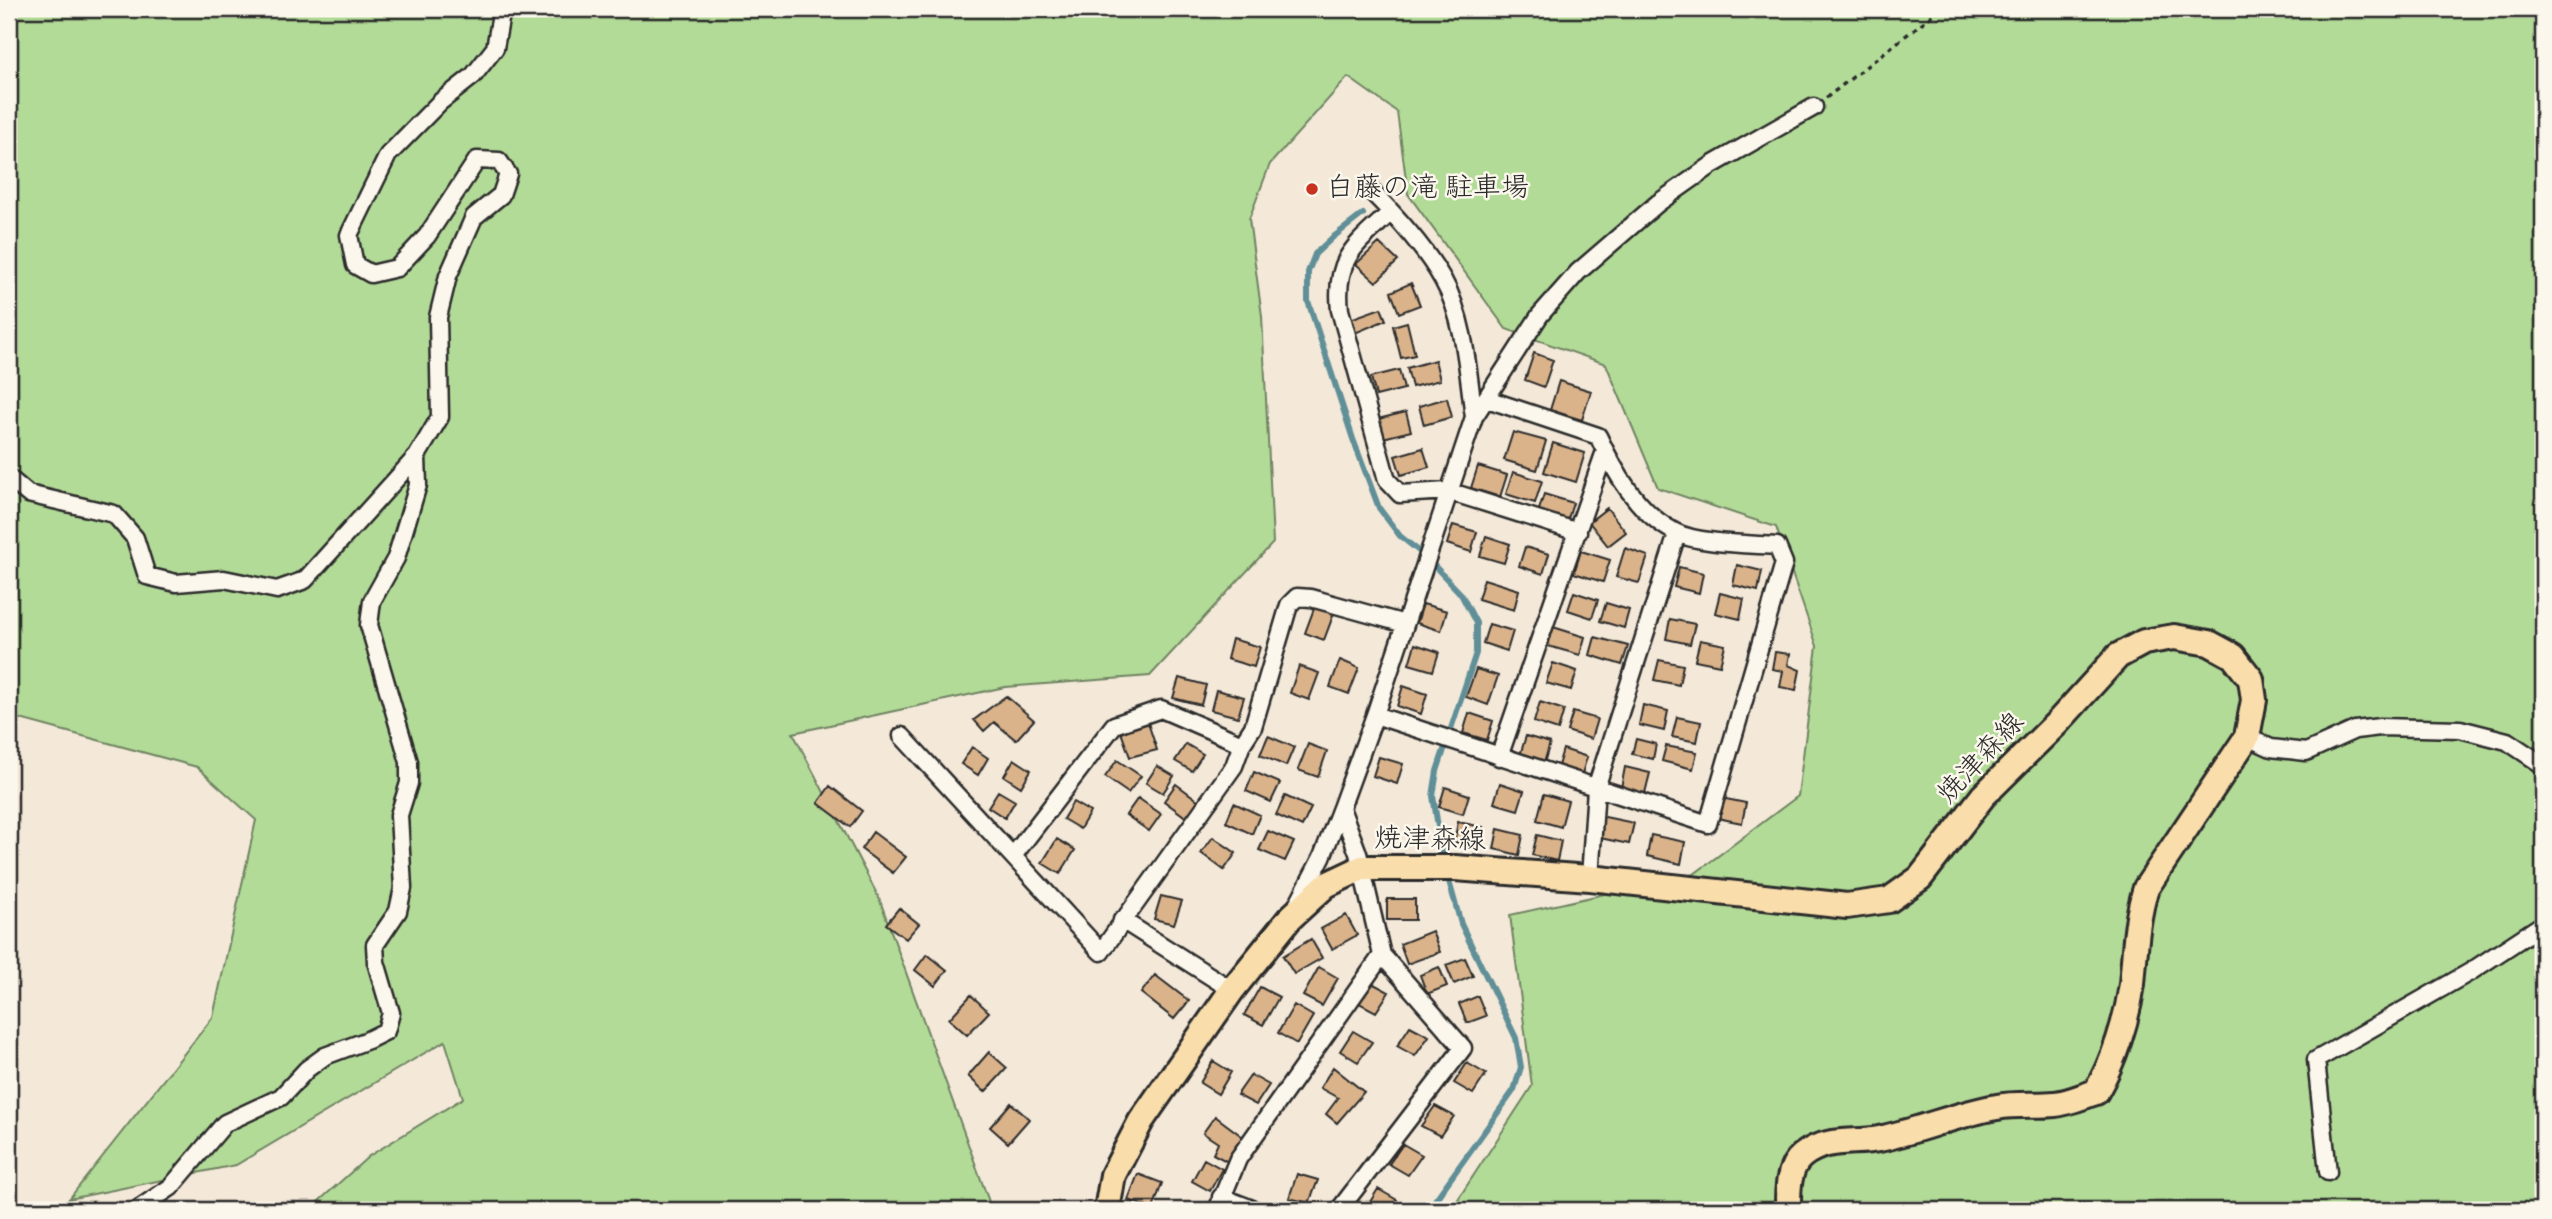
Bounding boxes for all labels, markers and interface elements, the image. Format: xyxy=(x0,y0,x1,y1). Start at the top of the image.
place label: 白藤の滝 駐車場 xyxy=(1326,169,1529,210)
marker: 白藤の滝 駐車場 xyxy=(1304,181,1320,197)
street label: 焼津森線 xyxy=(1929,704,2035,814)
street label: 焼津森線 xyxy=(1374,820,1486,862)

